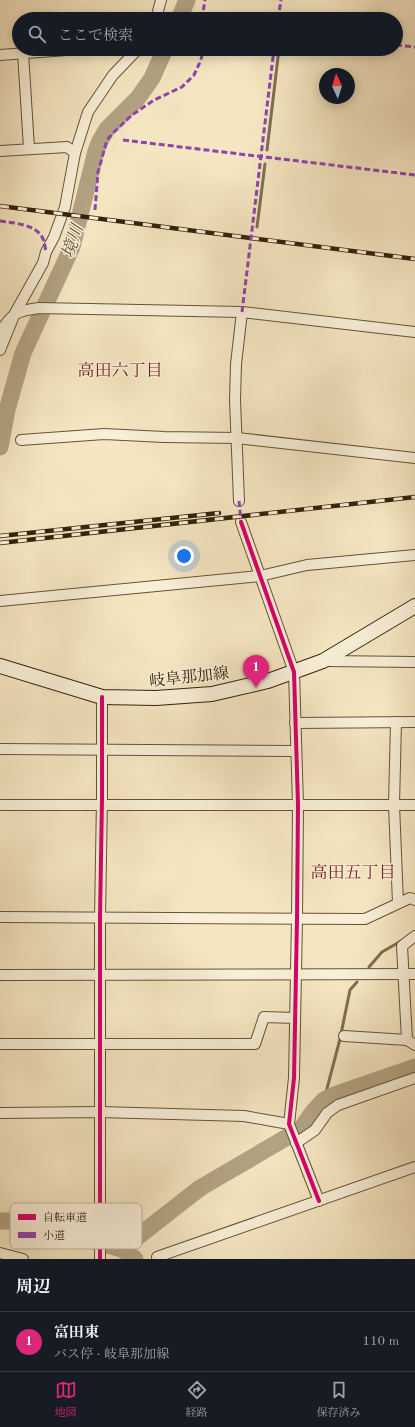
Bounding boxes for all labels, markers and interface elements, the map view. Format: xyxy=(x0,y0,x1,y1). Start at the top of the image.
search box xyxy=(12,12,403,56)
icon: search xyxy=(26,23,48,45)
text: ここで検索 xyxy=(58,29,133,44)
north arrow xyxy=(319,68,355,104)
water label: 境川 xyxy=(58,220,88,260)
district label: 高田六丁目 xyxy=(78,361,163,380)
your location xyxy=(174,546,194,566)
pin: 1 xyxy=(243,655,269,688)
street label: 岐阜那加線 xyxy=(148,664,230,690)
district label: 高田五丁目 xyxy=(311,863,396,882)
legend xyxy=(10,1203,142,1249)
text: 自転車道 xyxy=(43,1211,87,1224)
text: 小道 xyxy=(43,1229,65,1242)
text: 周辺 xyxy=(16,1279,50,1296)
text: 富田東 xyxy=(54,1326,99,1341)
text: 1 xyxy=(25,1335,33,1348)
text: 110 m xyxy=(362,1335,399,1348)
text: バス停 · 岐阜那加線 xyxy=(54,1348,169,1361)
tab: 地図 xyxy=(55,1379,77,1421)
tab: 経路 xyxy=(186,1379,208,1421)
tab: 保存済み xyxy=(317,1379,361,1421)

